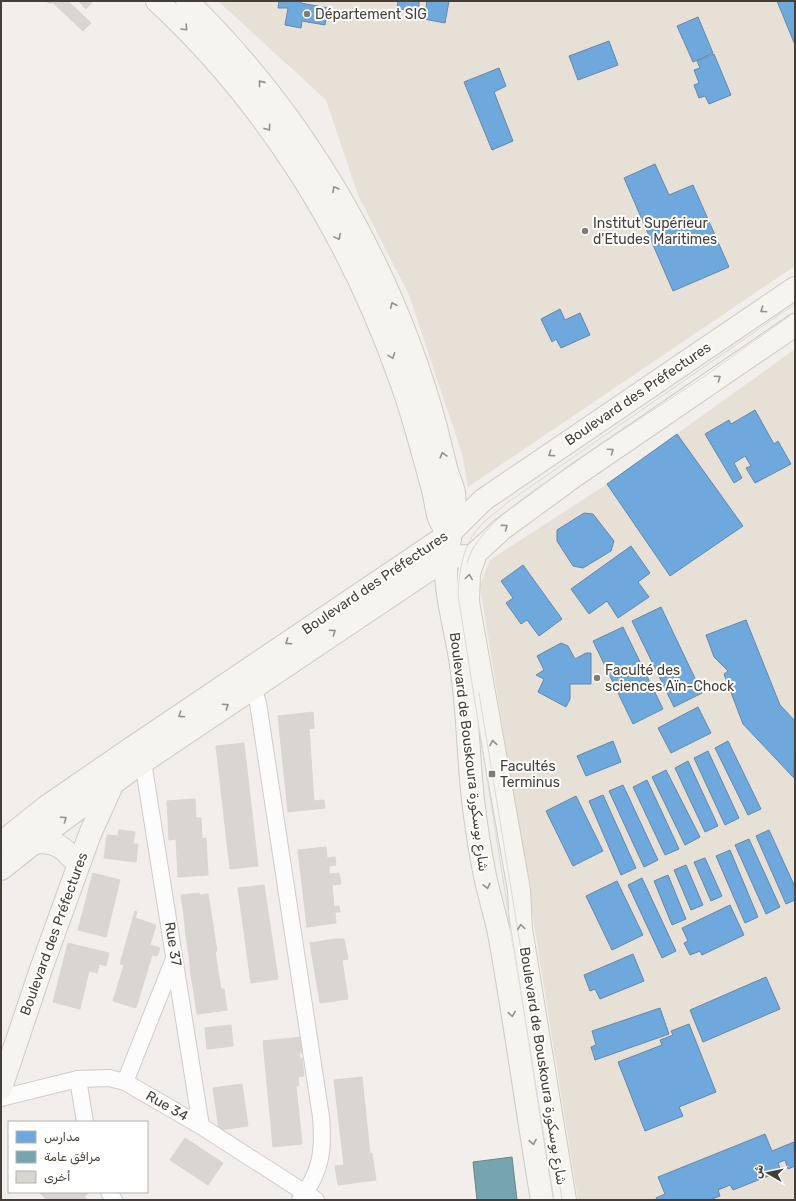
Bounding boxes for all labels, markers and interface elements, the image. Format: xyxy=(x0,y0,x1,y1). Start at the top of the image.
place label: Département SIG xyxy=(315,6,427,23)
marker: Département SIG xyxy=(302,9,312,19)
one-way arrow xyxy=(180,23,188,31)
one-way arrow xyxy=(259,80,266,87)
one-way arrow xyxy=(264,123,271,130)
one-way arrow xyxy=(333,186,340,193)
place label: Institut Supérieur d'Etudes Maritimes xyxy=(593,215,717,248)
marker: Institut Supérieur d'Etudes Maritimes xyxy=(580,226,590,236)
one-way arrow xyxy=(333,233,341,241)
one-way arrow xyxy=(390,302,398,309)
one-way arrow xyxy=(760,305,767,313)
street label: Boulevard des Préfectures xyxy=(562,339,714,449)
one-way arrow xyxy=(387,352,395,359)
one-way arrow xyxy=(713,376,720,383)
one-way arrow xyxy=(548,449,555,456)
one-way arrow xyxy=(606,449,613,456)
one-way arrow xyxy=(439,452,448,459)
one-way arrow xyxy=(500,525,507,532)
street label: Boulevard des Préfectures xyxy=(299,528,451,638)
one-way arrow xyxy=(464,574,473,580)
one-way arrow xyxy=(329,630,336,637)
street label: Boulevard de Bouskoura شارع بوسكورة xyxy=(444,631,492,873)
one-way arrow xyxy=(286,637,293,644)
place label: Faculté des sciences Aïn-Chock xyxy=(605,662,735,695)
marker: Faculté des sciences Aïn-Chock xyxy=(592,673,602,683)
one-way arrow xyxy=(222,704,229,711)
one-way arrow xyxy=(178,710,185,717)
one-way arrow xyxy=(490,740,498,746)
place label: Facultés Terminus xyxy=(500,758,560,791)
marker: Facultés Terminus xyxy=(487,769,497,779)
one-way arrow xyxy=(60,817,67,824)
street label: Boulevard des Préfectures xyxy=(17,850,91,1018)
one-way arrow xyxy=(483,883,491,889)
street label: Rue 37 xyxy=(161,921,185,967)
one-way arrow xyxy=(517,923,526,930)
street label: Boulevard de Bouskoura شارع بوسكورة xyxy=(514,946,570,1187)
one-way arrow xyxy=(507,1011,516,1017)
street label: Rue 34 xyxy=(143,1087,191,1125)
legend xyxy=(8,1121,148,1193)
text: مدارس xyxy=(44,1130,80,1145)
one-way arrow xyxy=(528,1139,536,1145)
text: مرافق عامة xyxy=(44,1150,101,1165)
north arrow xyxy=(748,1153,788,1193)
text: ش xyxy=(751,1164,766,1179)
text: أخرى xyxy=(44,1170,70,1185)

